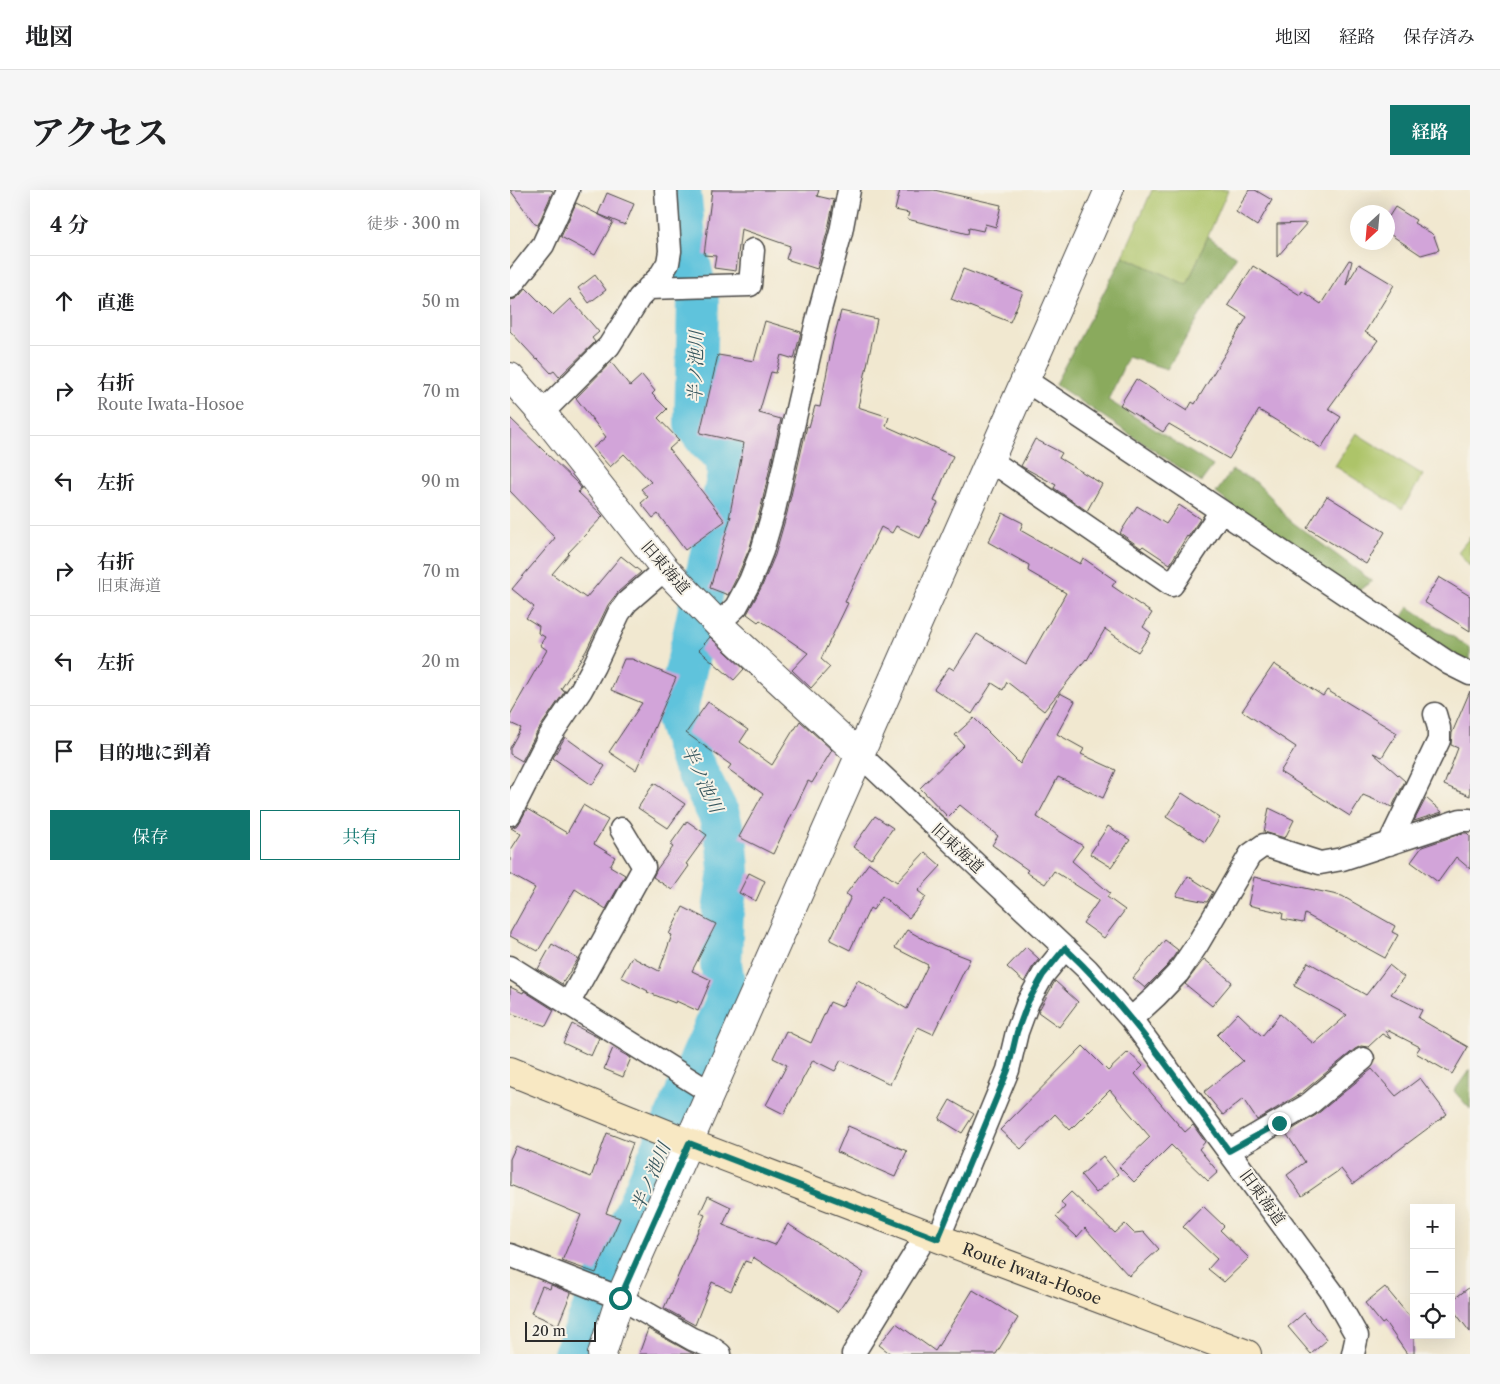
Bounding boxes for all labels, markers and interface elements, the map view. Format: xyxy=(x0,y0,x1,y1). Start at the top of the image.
text: 地図 xyxy=(25,22,73,51)
text: 地図 xyxy=(1275,26,1311,48)
text: 経路 xyxy=(1339,26,1375,48)
text: 保存済み xyxy=(1403,26,1475,48)
button: 経路 xyxy=(1390,105,1470,155)
text: アクセス xyxy=(30,111,169,154)
north arrow xyxy=(1350,205,1395,250)
text: 4 分 xyxy=(50,212,89,237)
text: 徒歩 · 300 m xyxy=(367,213,460,233)
icon: ahead xyxy=(50,287,78,315)
text: 直進 xyxy=(97,291,135,314)
text: 50 m xyxy=(422,291,460,311)
water label: 半ノ池川 xyxy=(684,329,708,403)
text: 右折 xyxy=(97,371,135,394)
icon: right xyxy=(50,377,78,405)
text: 70 m xyxy=(423,381,460,401)
text: Route Iwata-Hosoe xyxy=(97,394,244,414)
icon: left xyxy=(50,467,78,495)
text: 左折 xyxy=(97,471,135,494)
text: 90 m xyxy=(421,471,460,491)
street label: 旧東海道 xyxy=(637,536,695,598)
text: 右折 xyxy=(97,550,135,573)
icon: right xyxy=(50,557,78,585)
text: 70 m xyxy=(423,561,460,581)
text: 旧東海道 xyxy=(97,575,161,595)
icon: left xyxy=(50,647,78,675)
text: 左折 xyxy=(97,651,135,674)
text: 20 m xyxy=(421,651,460,671)
icon: arrive xyxy=(50,737,78,765)
text: 目的地に到着 xyxy=(97,741,211,764)
water label: 半ノ池川 xyxy=(677,742,728,818)
button: 保存 xyxy=(50,810,250,860)
button: 共有 xyxy=(260,810,460,860)
street label: 旧東海道 xyxy=(928,819,988,877)
route end xyxy=(1268,1112,1291,1135)
water label: 半ノ池川 xyxy=(627,1138,676,1214)
street label: 旧東海道 xyxy=(1236,1165,1290,1229)
map controls xyxy=(1410,1204,1455,1339)
button: + xyxy=(1410,1204,1455,1249)
street label: Route Iwata-Hosoe xyxy=(960,1238,1105,1309)
button: − xyxy=(1410,1249,1455,1294)
route start xyxy=(609,1287,632,1310)
button: locate xyxy=(1410,1294,1455,1339)
scale bar xyxy=(525,1319,596,1342)
text: 20 m xyxy=(532,1322,566,1340)

